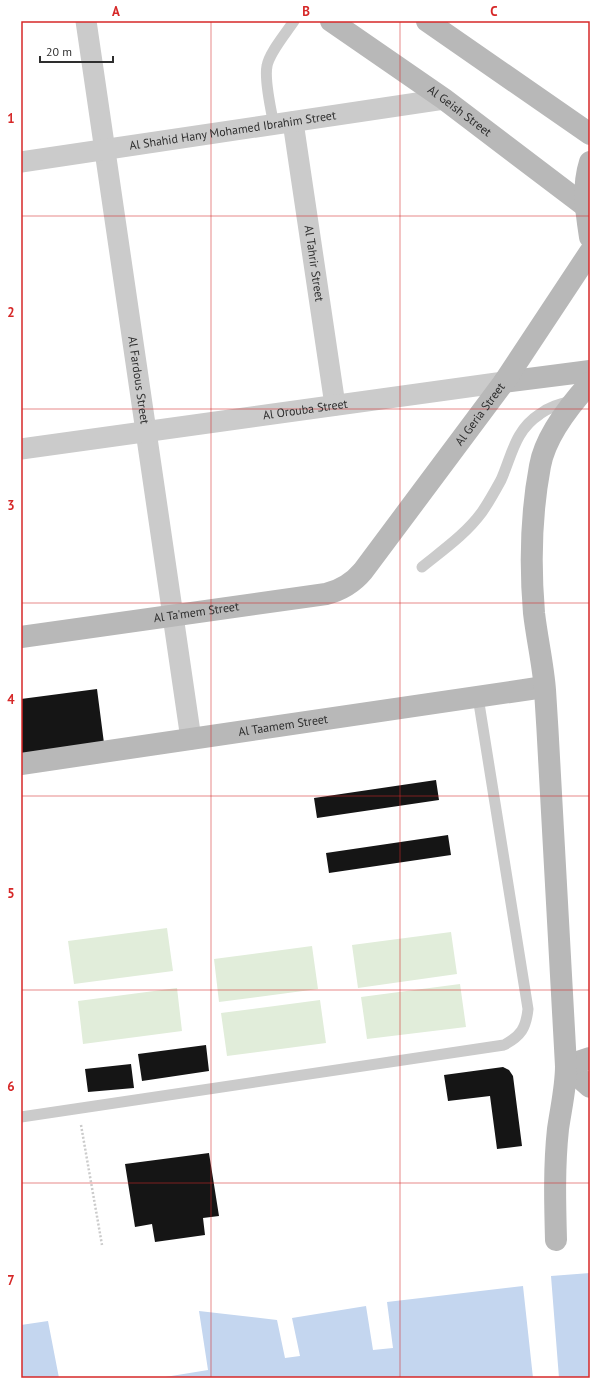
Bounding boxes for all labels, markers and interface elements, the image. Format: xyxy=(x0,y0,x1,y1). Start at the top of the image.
text: A xyxy=(112,3,120,20)
text: B xyxy=(302,3,310,20)
text: C xyxy=(490,3,498,20)
scale bar xyxy=(40,38,113,64)
text: 20 m xyxy=(46,44,72,59)
street label: Al Geish Street xyxy=(425,82,495,139)
street label: Al Shahid Hany Mohamed Ibrahim Street xyxy=(128,107,337,153)
text: 1 xyxy=(7,110,15,127)
street label: Al Tahrir Street xyxy=(301,224,328,302)
text: 2 xyxy=(7,304,15,321)
street label: Al Fardous Street xyxy=(125,335,153,425)
street label: Al Geria Street xyxy=(451,380,508,448)
street label: Al Orouba Street xyxy=(262,396,349,422)
text: 3 xyxy=(7,497,15,514)
street label: Al Ta'mem Street xyxy=(153,598,240,625)
text: 4 xyxy=(7,691,15,708)
street label: Al Taamem Street xyxy=(237,711,329,739)
text: 5 xyxy=(7,885,15,902)
text: 6 xyxy=(7,1078,15,1095)
text: 7 xyxy=(7,1272,15,1289)

